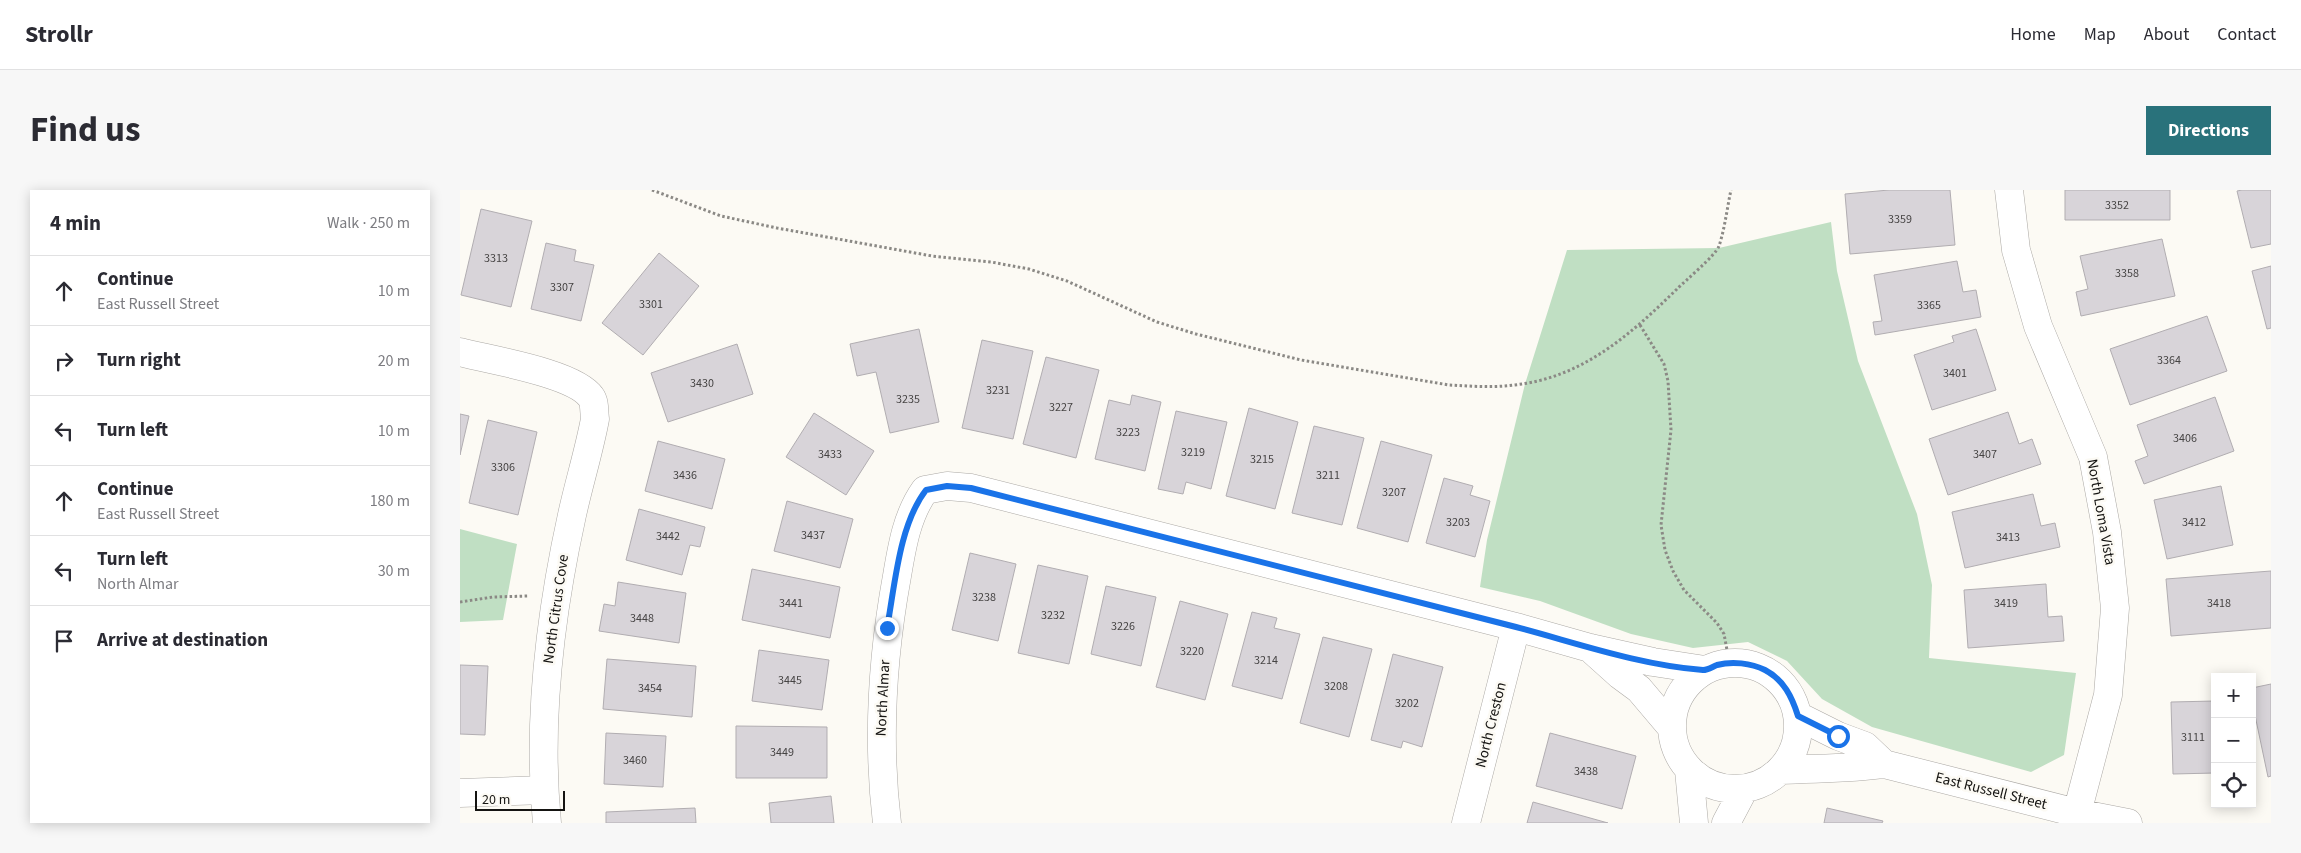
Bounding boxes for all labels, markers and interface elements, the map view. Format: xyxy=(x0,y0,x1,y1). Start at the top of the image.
text: Strollr xyxy=(25,17,93,52)
text: Home xyxy=(2010,22,2056,47)
text: Map xyxy=(2084,22,2116,47)
text: About xyxy=(2144,22,2189,47)
text: Contact xyxy=(2217,22,2276,47)
text: Find us xyxy=(30,105,140,155)
button: Directions xyxy=(2146,106,2271,155)
house number: 3352 xyxy=(2105,197,2129,214)
text: 4 min xyxy=(50,208,101,238)
house number: 3359 xyxy=(1888,211,1912,228)
text: Walk · 250 m xyxy=(327,212,410,234)
house number: 3313 xyxy=(484,250,508,267)
house number: 3358 xyxy=(2115,265,2139,282)
text: Continue xyxy=(97,266,174,293)
icon: ahead xyxy=(50,277,78,305)
house number: 3307 xyxy=(550,279,574,296)
text: 10 m xyxy=(378,280,410,302)
text: East Russell Street xyxy=(97,293,219,315)
house number: 3301 xyxy=(639,296,663,313)
house number: 3365 xyxy=(1917,297,1941,314)
icon: right xyxy=(50,347,78,375)
text: Turn right xyxy=(97,347,181,374)
text: 20 m xyxy=(378,350,410,372)
house number: 3364 xyxy=(2157,352,2181,369)
house number: 3401 xyxy=(1943,365,1967,382)
house number: 3430 xyxy=(690,375,714,392)
house number: 3231 xyxy=(986,382,1010,399)
house number: 3235 xyxy=(896,391,920,408)
house number: 3227 xyxy=(1049,399,1073,416)
icon: left xyxy=(50,417,78,445)
text: Turn left xyxy=(97,417,168,444)
text: 10 m xyxy=(378,420,410,442)
house number: 3223 xyxy=(1116,424,1140,441)
house number: 3406 xyxy=(2173,430,2197,447)
house number: 3219 xyxy=(1181,444,1205,461)
house number: 3433 xyxy=(818,446,842,463)
house number: 3407 xyxy=(1973,446,1997,463)
house number: 3215 xyxy=(1250,451,1274,468)
street label: North Loma Vista xyxy=(2081,457,2121,567)
house number: 3306 xyxy=(491,459,515,476)
house number: 3436 xyxy=(673,467,697,484)
house number: 3211 xyxy=(1316,467,1340,484)
text: Continue xyxy=(97,476,174,503)
house number: 3207 xyxy=(1382,484,1406,501)
icon: ahead xyxy=(50,487,78,515)
text: 180 m xyxy=(370,490,410,512)
text: East Russell Street xyxy=(97,503,219,525)
house number: 3203 xyxy=(1446,514,1470,531)
house number: 3412 xyxy=(2182,514,2206,531)
house number: 3437 xyxy=(801,527,825,544)
house number: 3442 xyxy=(656,528,680,545)
house number: 3413 xyxy=(1996,529,2020,546)
text: Turn left xyxy=(97,546,168,573)
street label: North Citrus Cove xyxy=(538,553,574,665)
icon: left xyxy=(50,557,78,585)
text: 30 m xyxy=(378,560,410,582)
text: North Almar xyxy=(97,573,179,595)
house number: 3238 xyxy=(972,589,996,606)
house number: 3441 xyxy=(779,595,803,612)
house number: 3419 xyxy=(1994,595,2018,612)
house number: 3418 xyxy=(2207,595,2231,612)
house number: 3232 xyxy=(1041,607,1065,624)
house number: 3448 xyxy=(630,610,654,627)
route end xyxy=(876,617,899,640)
house number: 3226 xyxy=(1111,618,1135,635)
icon: arrive xyxy=(50,627,78,655)
text: Arrive at destination xyxy=(97,627,268,654)
house number: 3220 xyxy=(1180,643,1204,660)
house number: 3214 xyxy=(1254,652,1278,669)
street label: North Almar xyxy=(871,658,896,737)
house number: 3445 xyxy=(778,672,802,689)
map controls xyxy=(2211,673,2256,808)
button: + xyxy=(2211,673,2256,718)
house number: 3208 xyxy=(1324,678,1348,695)
house number: 3454 xyxy=(638,680,662,697)
street label: North Creston xyxy=(1470,680,1512,770)
house number: 3202 xyxy=(1395,695,1419,712)
button: − xyxy=(2211,718,2256,763)
route start xyxy=(1827,725,1850,748)
house number: 3111 xyxy=(2181,729,2205,746)
house number: 3449 xyxy=(770,744,794,761)
house number: 3460 xyxy=(623,752,647,769)
house number: 3438 xyxy=(1574,763,1598,780)
button: locate xyxy=(2211,763,2256,808)
street label: East Russell Street xyxy=(1933,767,2049,815)
scale bar xyxy=(475,788,565,811)
text: 20 m xyxy=(482,790,510,810)

